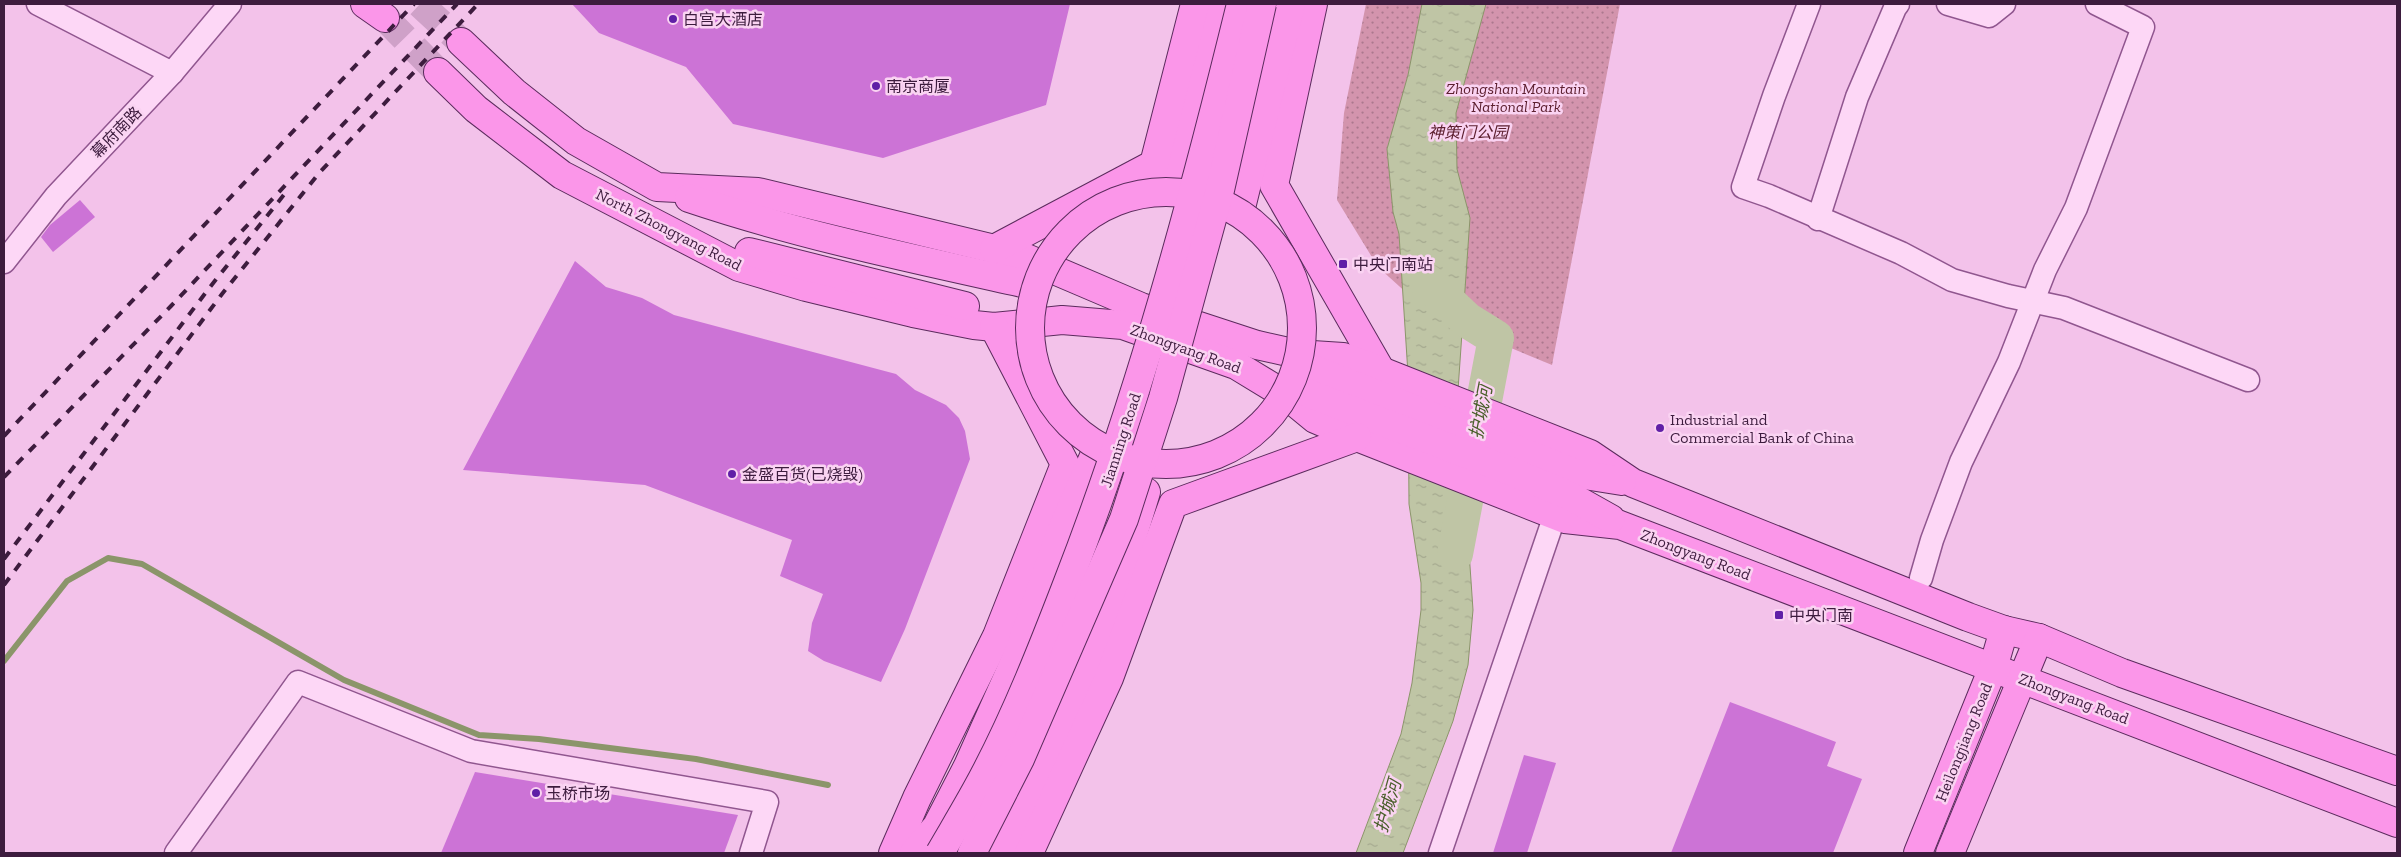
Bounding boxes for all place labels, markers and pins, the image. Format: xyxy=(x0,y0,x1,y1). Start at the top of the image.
place label: 白宫大酒店 xyxy=(683,10,763,29)
marker: 白宫大酒店 xyxy=(667,13,679,25)
place label: 南京商厦 xyxy=(886,77,950,96)
marker: 南京商厦 xyxy=(870,80,882,92)
place label: 中央门南站 xyxy=(1353,255,1433,274)
marker: 中央门南站 xyxy=(1337,258,1349,270)
place label: Industrial and Commercial Bank of China xyxy=(1670,410,1854,447)
marker: Industrial and Commercial Bank of China xyxy=(1654,422,1666,434)
place label: 金盛百货(已烧毁) xyxy=(742,465,863,484)
marker: 金盛百货(已烧毁) xyxy=(726,468,738,480)
place label: 中央门南 xyxy=(1789,606,1853,625)
marker: 中央门南 xyxy=(1773,609,1785,621)
place label: 玉桥市场 xyxy=(546,784,610,803)
marker: 玉桥市场 xyxy=(530,787,542,799)

